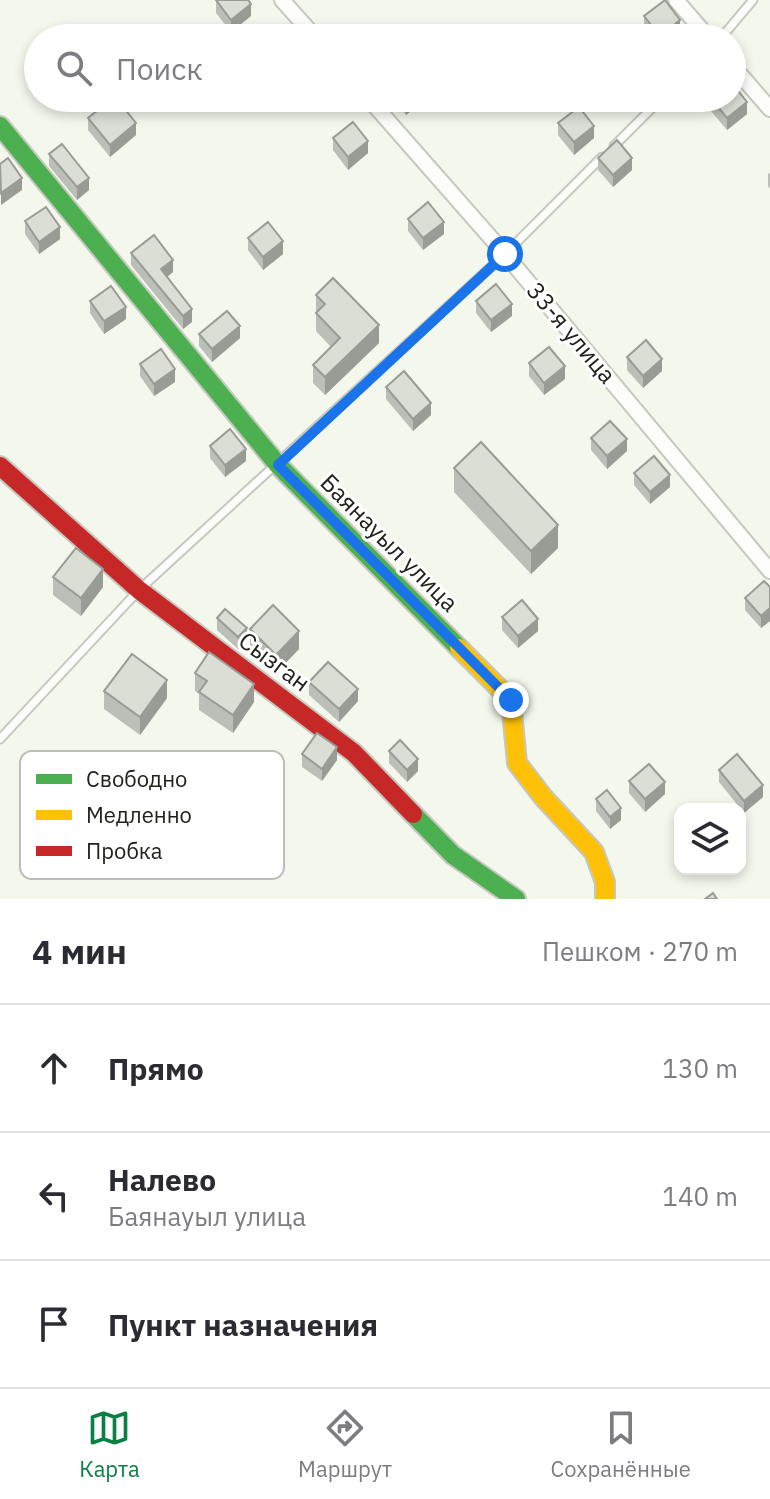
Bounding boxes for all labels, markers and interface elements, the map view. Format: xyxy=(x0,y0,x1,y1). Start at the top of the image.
search box xyxy=(24,24,746,112)
icon: search xyxy=(52,46,96,90)
text: Поиск xyxy=(116,49,203,88)
route start xyxy=(487,236,523,272)
street label: 33-я улица xyxy=(520,275,624,390)
street label: Баянауыл улица xyxy=(314,466,466,618)
street label: Сызган xyxy=(233,624,317,698)
route end xyxy=(493,682,529,718)
legend xyxy=(20,751,284,879)
text: Свободно xyxy=(86,764,187,793)
text: Медленно xyxy=(86,800,192,829)
map controls xyxy=(674,803,746,875)
button: layers xyxy=(674,803,746,875)
text: Пробка xyxy=(86,836,163,865)
text: 4 мин xyxy=(32,929,127,973)
text: Пешком · 270 m xyxy=(542,934,738,968)
icon: ahead xyxy=(32,1046,76,1090)
text: Прямо xyxy=(108,1049,204,1088)
text: 130 m xyxy=(662,1051,738,1085)
text: Налево xyxy=(108,1160,216,1199)
icon: left xyxy=(32,1174,76,1218)
text: 140 m xyxy=(662,1179,738,1213)
text: Баянауыл улица xyxy=(108,1199,306,1233)
icon: arrive xyxy=(32,1302,76,1346)
text: Пункт назначения xyxy=(108,1305,378,1344)
tab: Карта xyxy=(79,1406,140,1483)
tab: Маршрут xyxy=(298,1406,392,1483)
tab: Сохранённые xyxy=(551,1406,691,1483)

